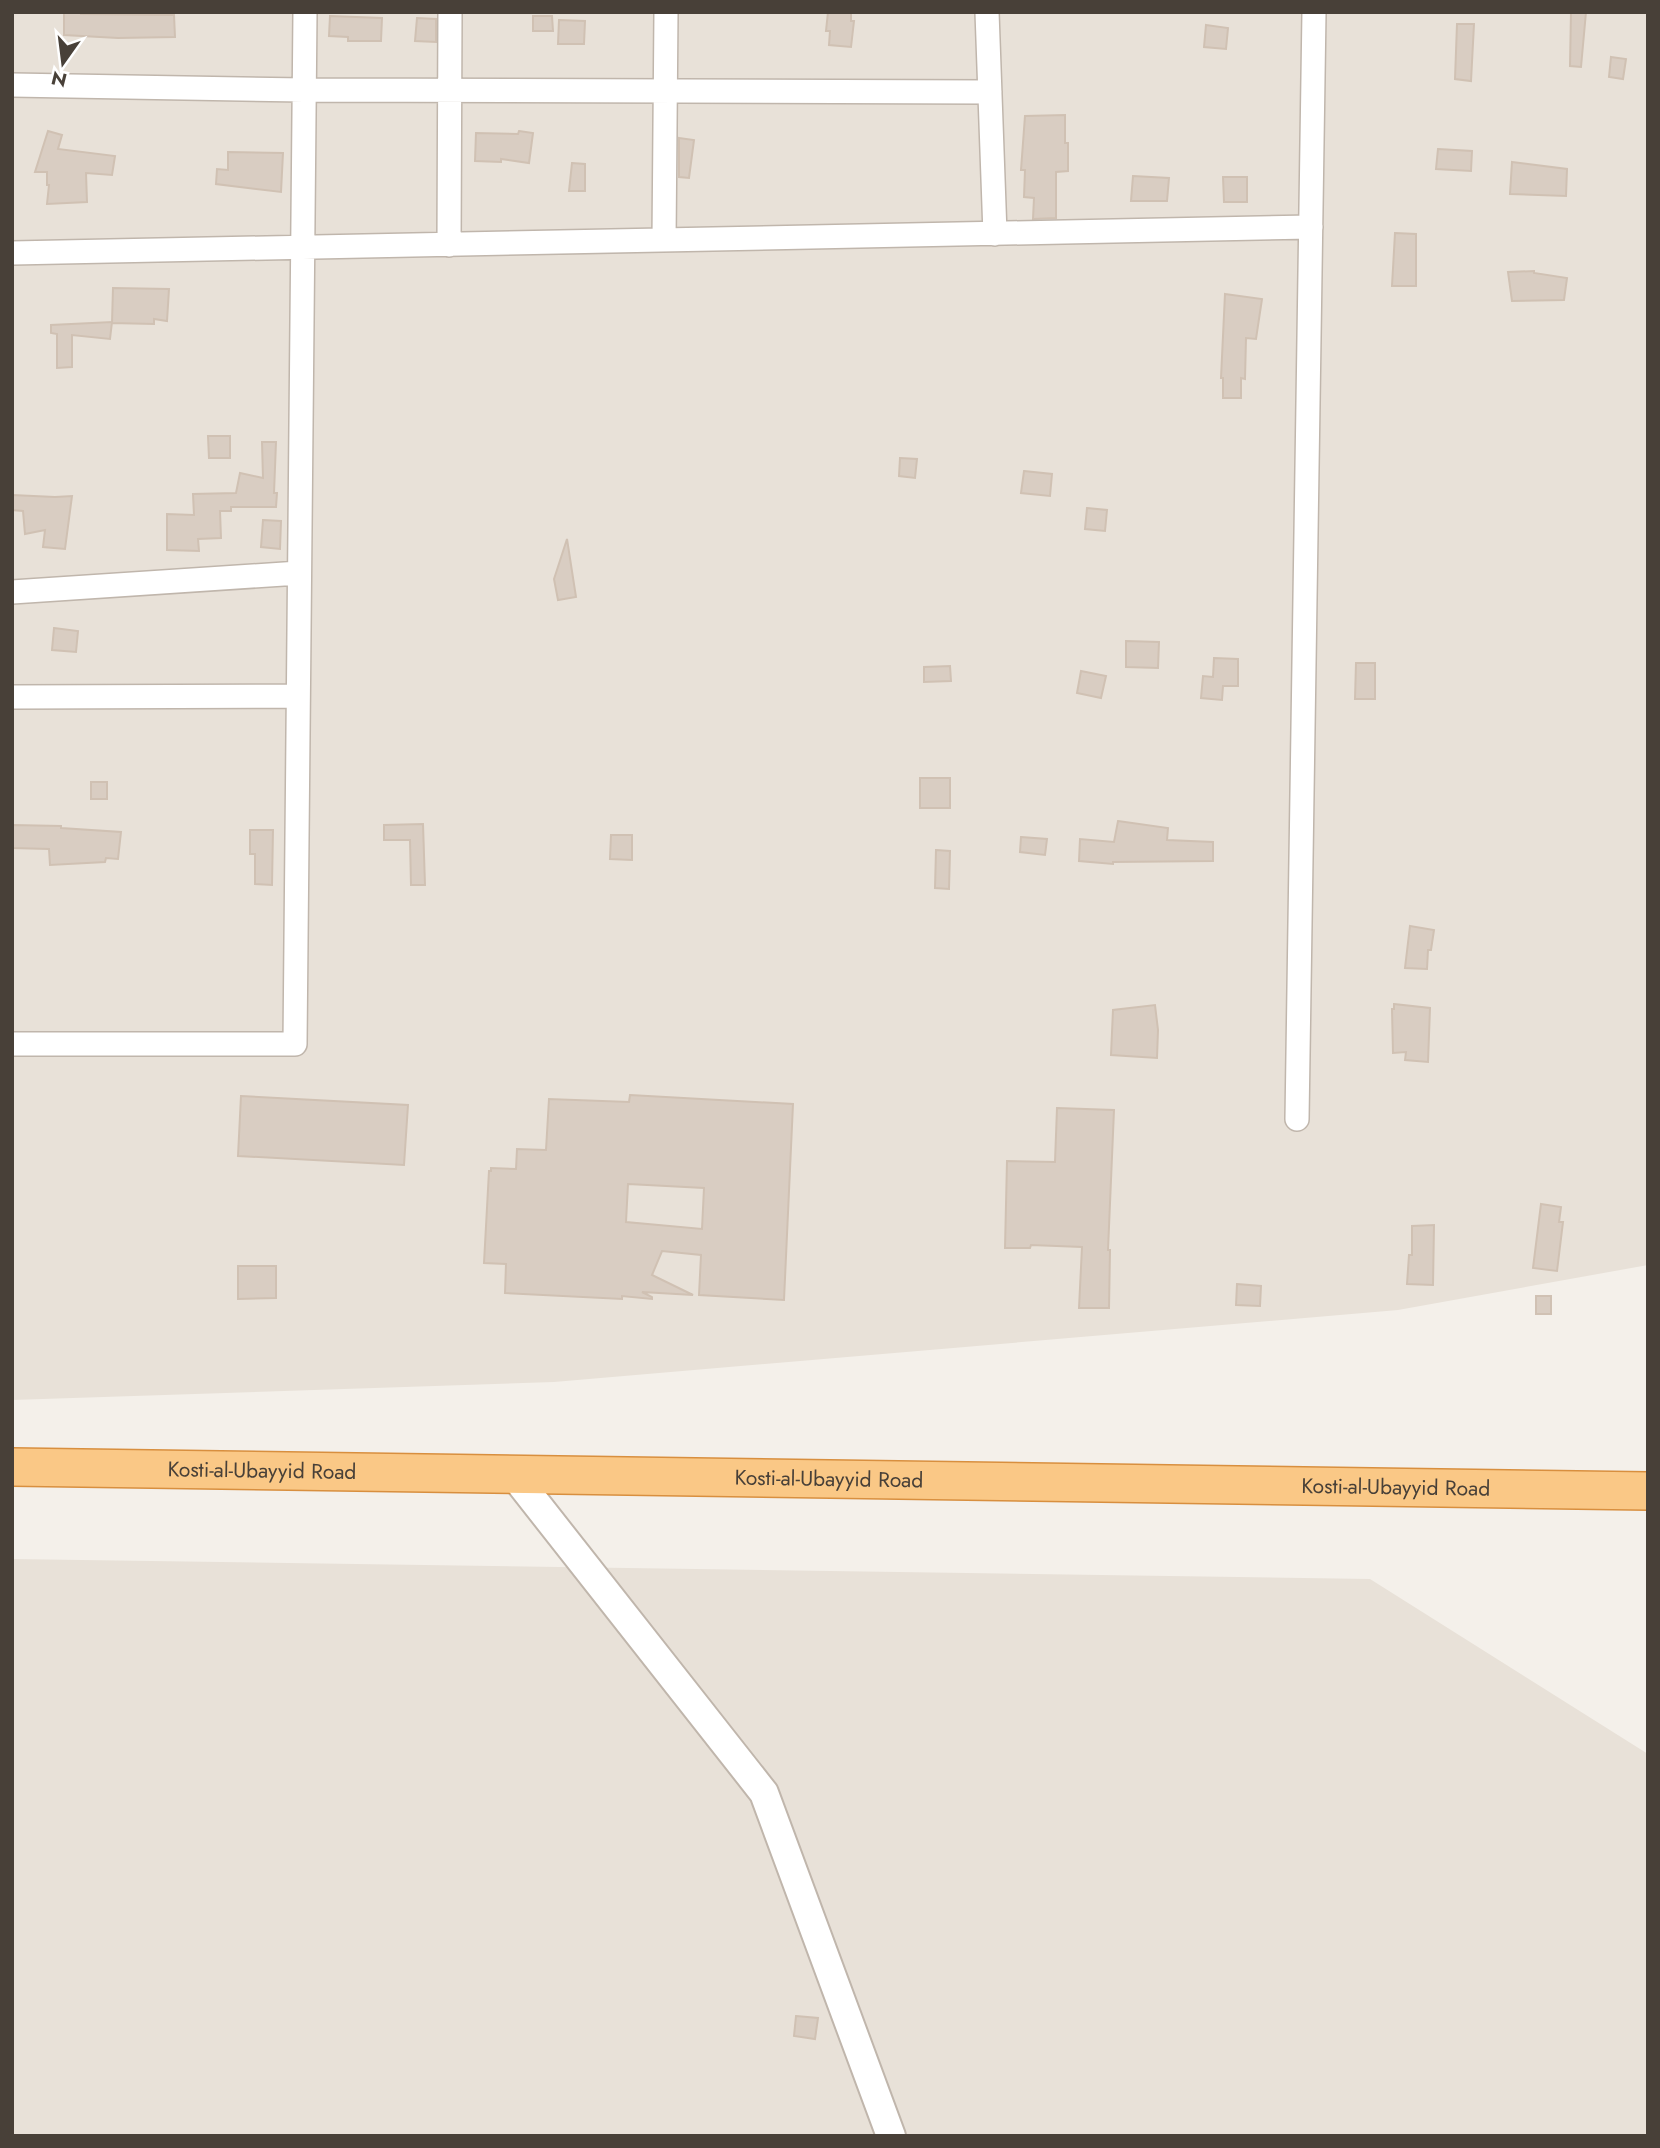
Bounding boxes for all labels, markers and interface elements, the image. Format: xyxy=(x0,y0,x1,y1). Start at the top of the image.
north arrow xyxy=(28,28,98,98)
text: N xyxy=(48,64,70,94)
street label: Kosti-al-Ubayyid Road xyxy=(167,1454,357,1487)
street label: Kosti-al-Ubayyid Road xyxy=(734,1463,924,1495)
street label: Kosti-al-Ubayyid Road xyxy=(1301,1471,1490,1504)

